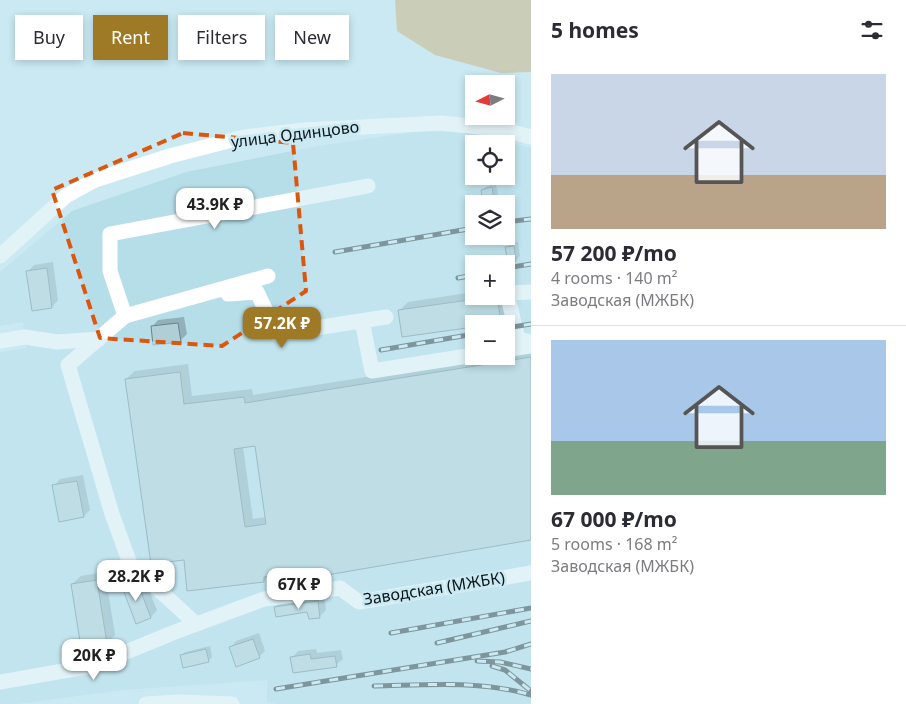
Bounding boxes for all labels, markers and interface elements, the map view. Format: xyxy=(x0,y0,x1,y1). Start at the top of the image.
chip: Buy xyxy=(15,15,83,60)
chip: Rent xyxy=(93,15,168,60)
chip: Filters xyxy=(178,15,265,60)
chip: New xyxy=(275,15,349,60)
text: 5 homes xyxy=(551,16,639,44)
icon: filters xyxy=(858,16,886,44)
north arrow xyxy=(465,75,515,125)
map controls xyxy=(465,75,515,365)
icon: home xyxy=(674,107,764,197)
street label: улица Одинцово xyxy=(230,115,360,153)
button: locate xyxy=(465,135,515,185)
pin: 43.9K ₽ xyxy=(169,188,261,230)
text: 43.9K ₽ xyxy=(187,193,243,215)
button: layers xyxy=(465,195,515,245)
text: 57 200 ₽/mo xyxy=(551,239,677,267)
button: + xyxy=(465,255,515,305)
text: 4 rooms · 140 m² xyxy=(551,267,677,289)
text: Заводская (МЖБК) xyxy=(551,289,694,311)
pin: 57.2K ₽ xyxy=(236,306,328,349)
text: 57.2K ₽ xyxy=(254,312,310,334)
button: − xyxy=(465,315,515,365)
icon: home xyxy=(674,372,764,462)
text: 67 000 ₽/mo xyxy=(551,505,677,533)
text: 5 rooms · 168 m² xyxy=(551,533,677,555)
text: Заводская (МЖБК) xyxy=(551,555,694,577)
pin: 28.2K ₽ xyxy=(90,560,182,602)
text: 28.2K ₽ xyxy=(108,565,164,587)
street label: Заводская (МЖБК) xyxy=(362,566,507,610)
pin: 67K ₽ xyxy=(264,568,334,610)
text: 67K ₽ xyxy=(278,573,320,595)
pin: 20K ₽ xyxy=(59,638,129,681)
text: 20K ₽ xyxy=(73,644,115,666)

